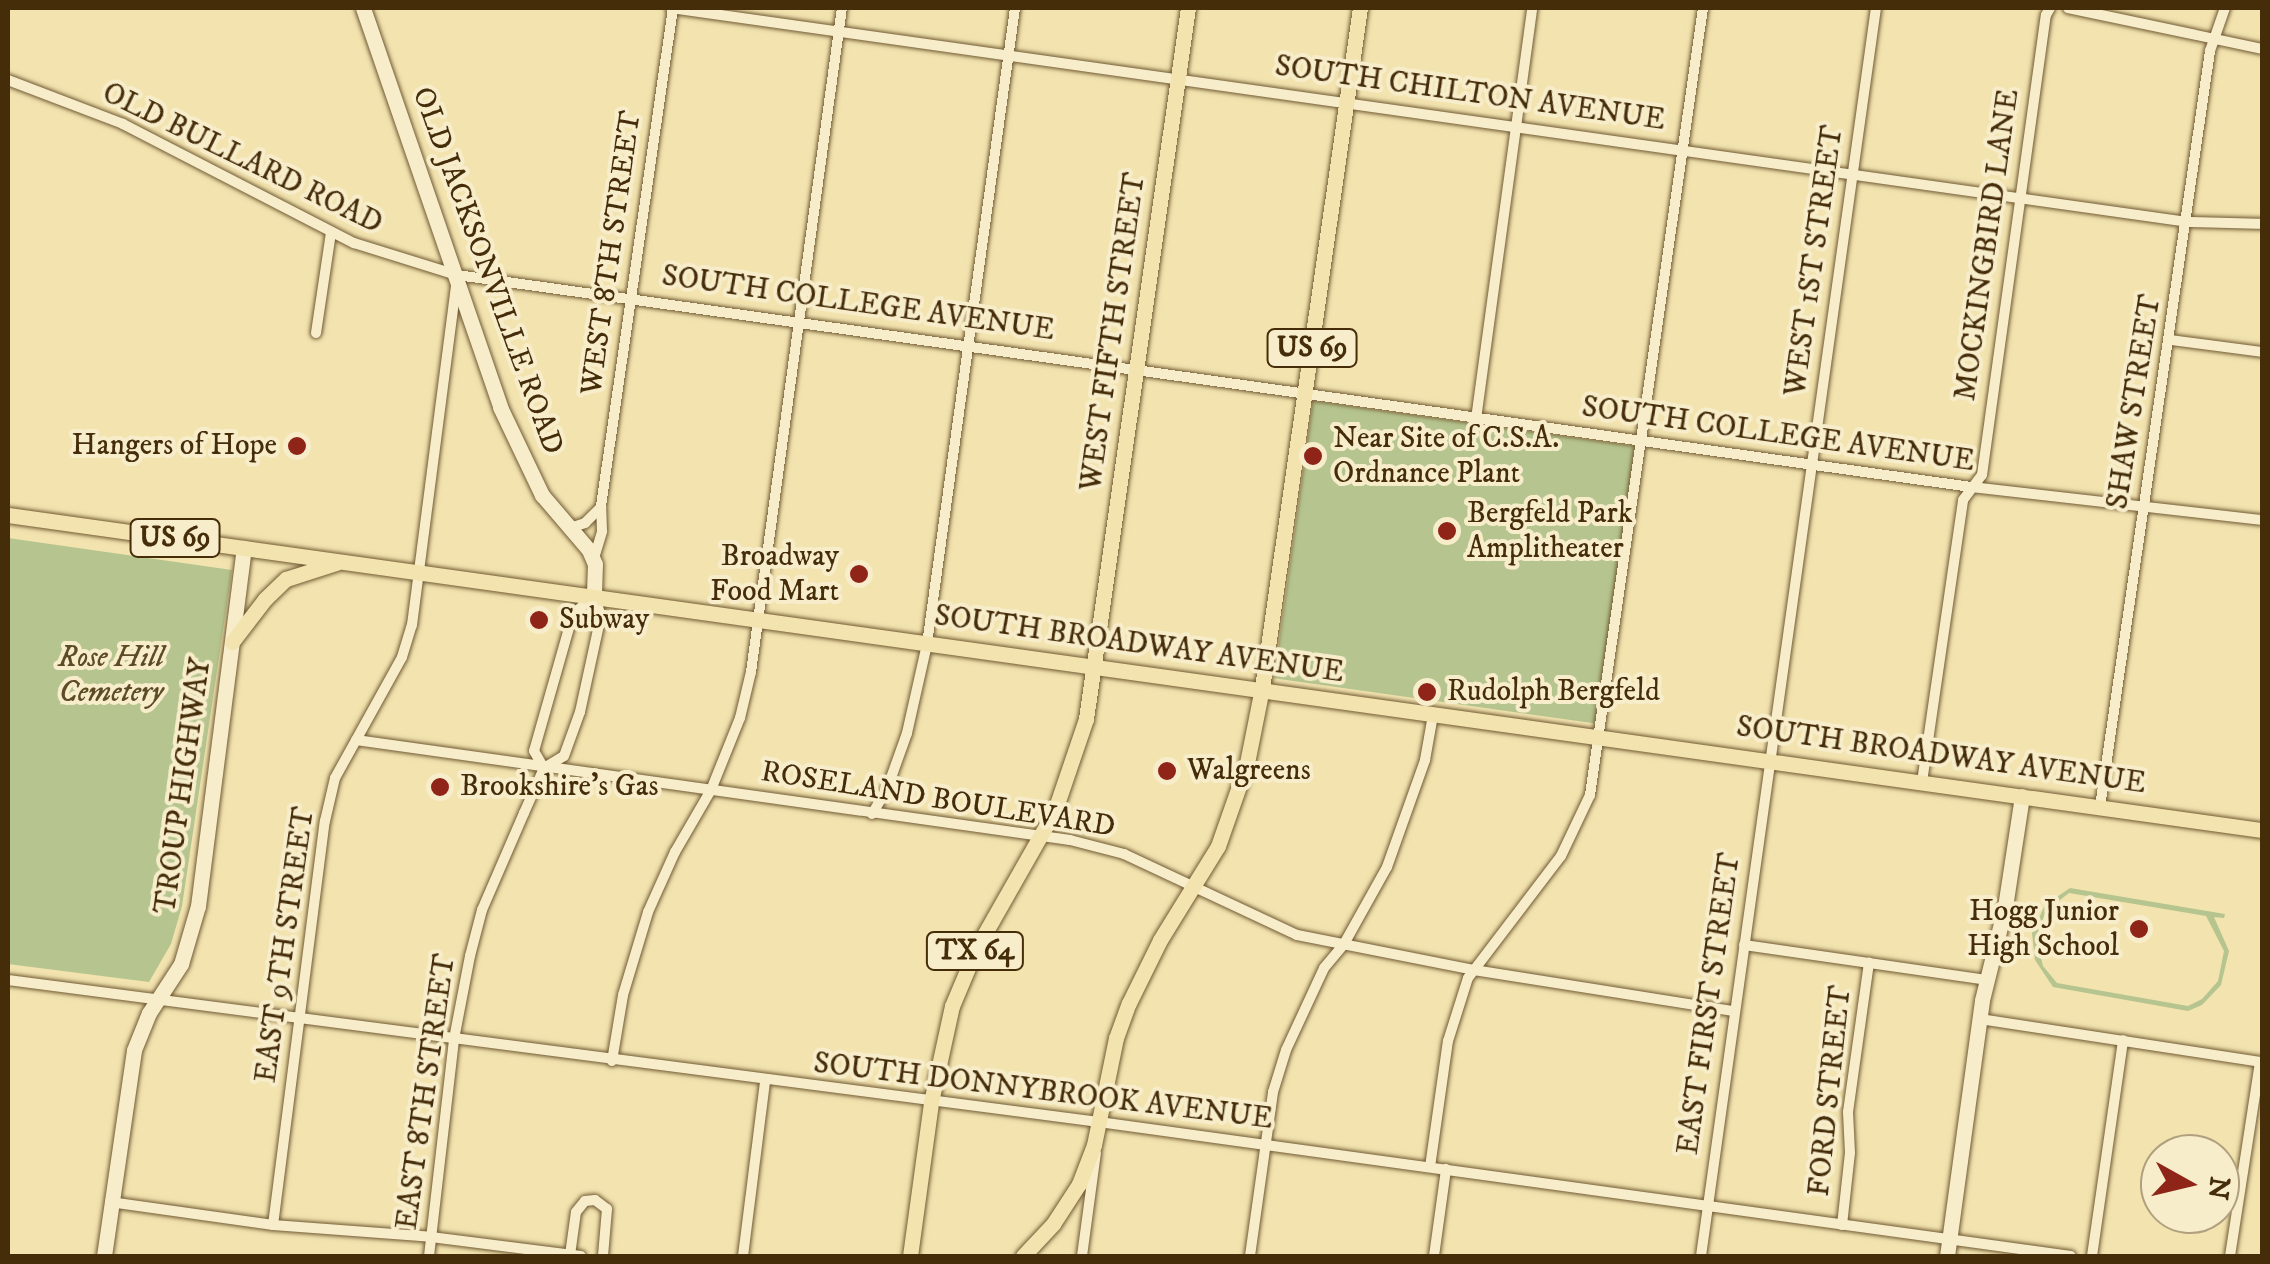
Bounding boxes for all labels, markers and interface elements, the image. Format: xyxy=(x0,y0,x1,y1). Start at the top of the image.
street label: SOUTH CHILTON AVENUE xyxy=(1273,49,1667,139)
street label: OLD BULLARD ROAD xyxy=(96,76,388,242)
street label: OLD JACKSONVILLE ROAD xyxy=(404,82,570,460)
street label: MOCKINGBIRD LANE xyxy=(1948,87,2028,403)
street label: WEST 8TH STREET xyxy=(574,109,650,397)
street label: WEST 1ST STREET xyxy=(1778,123,1852,399)
street label: WEST FIFTH STREET xyxy=(1074,170,1154,494)
street label: SOUTH COLLEGE AVENUE xyxy=(659,259,1057,349)
street label: SHAW STREET xyxy=(2100,292,2170,512)
road number: US 69 xyxy=(1264,325,1360,371)
street label: SOUTH COLLEGE AVENUE xyxy=(1579,390,1977,480)
place label: Near Site of C.S.A. Ordnance Plant xyxy=(1333,421,1559,492)
place label: Hangers of Hope xyxy=(71,428,277,464)
marker: Hangers of Hope xyxy=(286,435,308,457)
marker: Near Site of C.S.A. Ordnance Plant xyxy=(1302,445,1324,467)
place label: Bergfeld Park Amplitheater xyxy=(1467,496,1632,566)
road number: US 69 xyxy=(128,515,222,561)
marker: Bergfeld Park Amplitheater xyxy=(1436,520,1458,542)
place label: Broadway Food Mart xyxy=(710,539,839,610)
marker: Broadway Food Mart xyxy=(848,563,870,585)
street label: SOUTH BROADWAY AVENUE xyxy=(932,598,1346,692)
place label: Subway xyxy=(559,602,649,638)
marker: Subway xyxy=(528,609,550,631)
park label: Rose Hill Cemetery xyxy=(58,640,164,710)
street label: TROUP HIGHWAY xyxy=(148,656,220,916)
place label: Rudolph Bergfeld xyxy=(1447,674,1660,710)
marker: Rudolph Bergfeld xyxy=(1416,681,1438,703)
street label: SOUTH BROADWAY AVENUE xyxy=(1734,709,2148,803)
place label: Walgreens xyxy=(1187,753,1311,789)
street label: ROSELAND BOULEVARD xyxy=(758,754,1118,846)
marker: Walgreens xyxy=(1156,760,1178,782)
place label: Brookshire's Gas xyxy=(460,769,658,805)
marker: Brookshire's Gas xyxy=(429,776,451,798)
street label: EAST 9TH STREET xyxy=(249,805,323,1085)
street label: EAST FIRST STREET xyxy=(1671,851,1749,1157)
place label: Hogg Junior High School xyxy=(1967,894,2119,964)
marker: Hogg Junior High School xyxy=(2128,918,2150,940)
road number: TX 64 xyxy=(925,928,1025,974)
street label: EAST 8TH STREET xyxy=(390,952,464,1232)
street label: FORD STREET xyxy=(1802,984,1860,1198)
street label: SOUTH DONNYBROOK AVENUE xyxy=(811,1046,1275,1138)
north arrow xyxy=(2140,1134,2240,1234)
text: N xyxy=(2199,1174,2237,1202)

